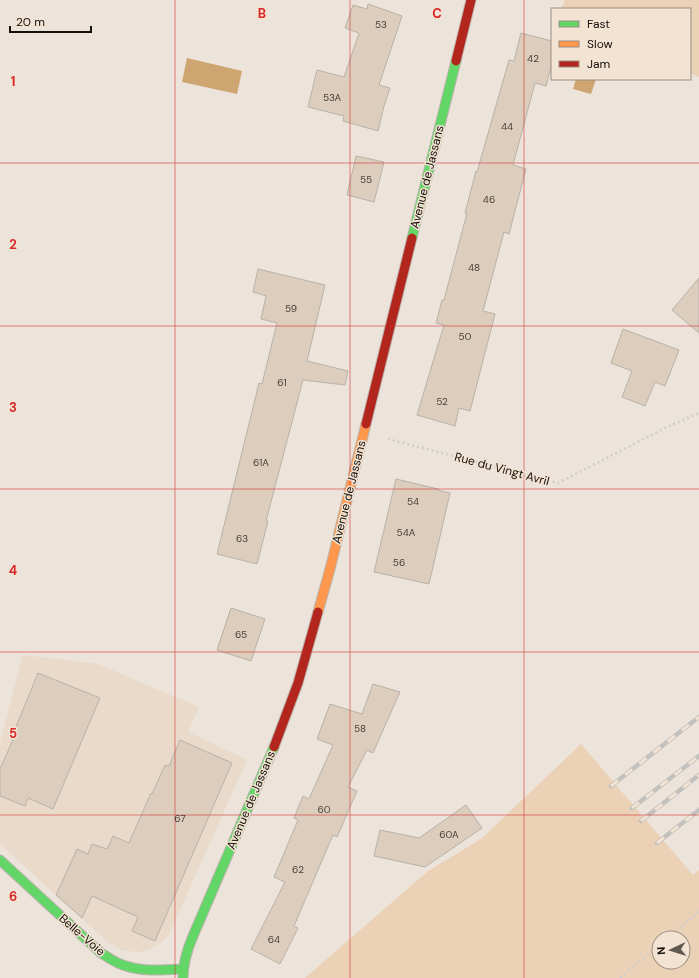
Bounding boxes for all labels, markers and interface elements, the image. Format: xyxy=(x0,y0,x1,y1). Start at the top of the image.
text: B xyxy=(258,5,266,22)
text: C xyxy=(432,5,442,22)
scale bar xyxy=(10,8,91,34)
legend xyxy=(551,8,691,80)
text: 20 m xyxy=(16,14,45,30)
text: Fast xyxy=(587,16,610,32)
house number: 53 xyxy=(375,18,387,31)
text: Slow xyxy=(587,36,613,52)
house number: 42 xyxy=(527,52,539,65)
text: Jam xyxy=(587,56,610,72)
text: 1 xyxy=(11,73,15,90)
house number: 53A xyxy=(323,91,341,104)
house number: 44 xyxy=(501,120,513,133)
street label: Avenue de Jassans xyxy=(406,124,448,230)
house number: 55 xyxy=(360,173,372,186)
house number: 46 xyxy=(483,193,495,206)
text: 2 xyxy=(9,236,17,253)
house number: 48 xyxy=(468,261,480,274)
house number: 59 xyxy=(285,302,297,315)
house number: 50 xyxy=(459,330,472,343)
house number: 61 xyxy=(277,376,287,389)
house number: 52 xyxy=(436,395,448,408)
text: 3 xyxy=(9,399,17,416)
street label: Avenue de Jassans xyxy=(328,439,370,545)
street label: Rue du Vingt Avril xyxy=(453,449,551,489)
house number: 61A xyxy=(253,456,269,469)
house number: 54 xyxy=(407,495,419,508)
house number: 54A xyxy=(397,526,416,539)
house number: 63 xyxy=(236,532,248,545)
house number: 56 xyxy=(393,556,405,569)
text: 4 xyxy=(9,562,17,579)
house number: 65 xyxy=(235,628,247,641)
house number: 58 xyxy=(354,722,366,735)
text: 5 xyxy=(9,725,17,742)
street label: Avenue de Jassans xyxy=(223,748,279,852)
house number: 60 xyxy=(317,803,331,816)
house number: 67 xyxy=(174,812,186,825)
house number: 60A xyxy=(439,828,459,841)
house number: 62 xyxy=(292,863,304,876)
text: 6 xyxy=(9,888,17,905)
street label: Belle-Voie xyxy=(56,910,109,960)
north arrow xyxy=(651,930,691,970)
house number: 64 xyxy=(268,933,280,946)
text: N xyxy=(654,946,668,955)

